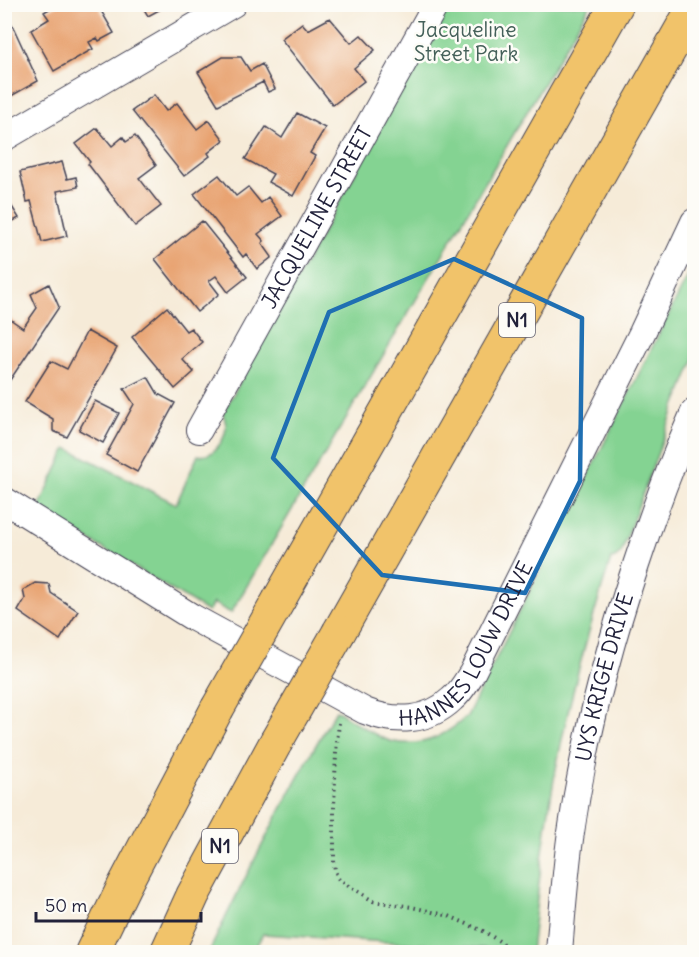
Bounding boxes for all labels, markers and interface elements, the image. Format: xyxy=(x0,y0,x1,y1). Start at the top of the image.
park label: Jacqueline Street Park xyxy=(414,16,518,67)
street label: JACQUELINE STREET xyxy=(255,122,378,313)
road number: N1 xyxy=(499,303,535,337)
street label: HANNES LOUW DRIVE xyxy=(398,557,539,732)
street label: UYS KRIGE DRIVE xyxy=(569,590,639,764)
road number: N1 xyxy=(202,829,238,863)
scale bar xyxy=(36,885,201,923)
text: 50 m xyxy=(45,894,87,917)

